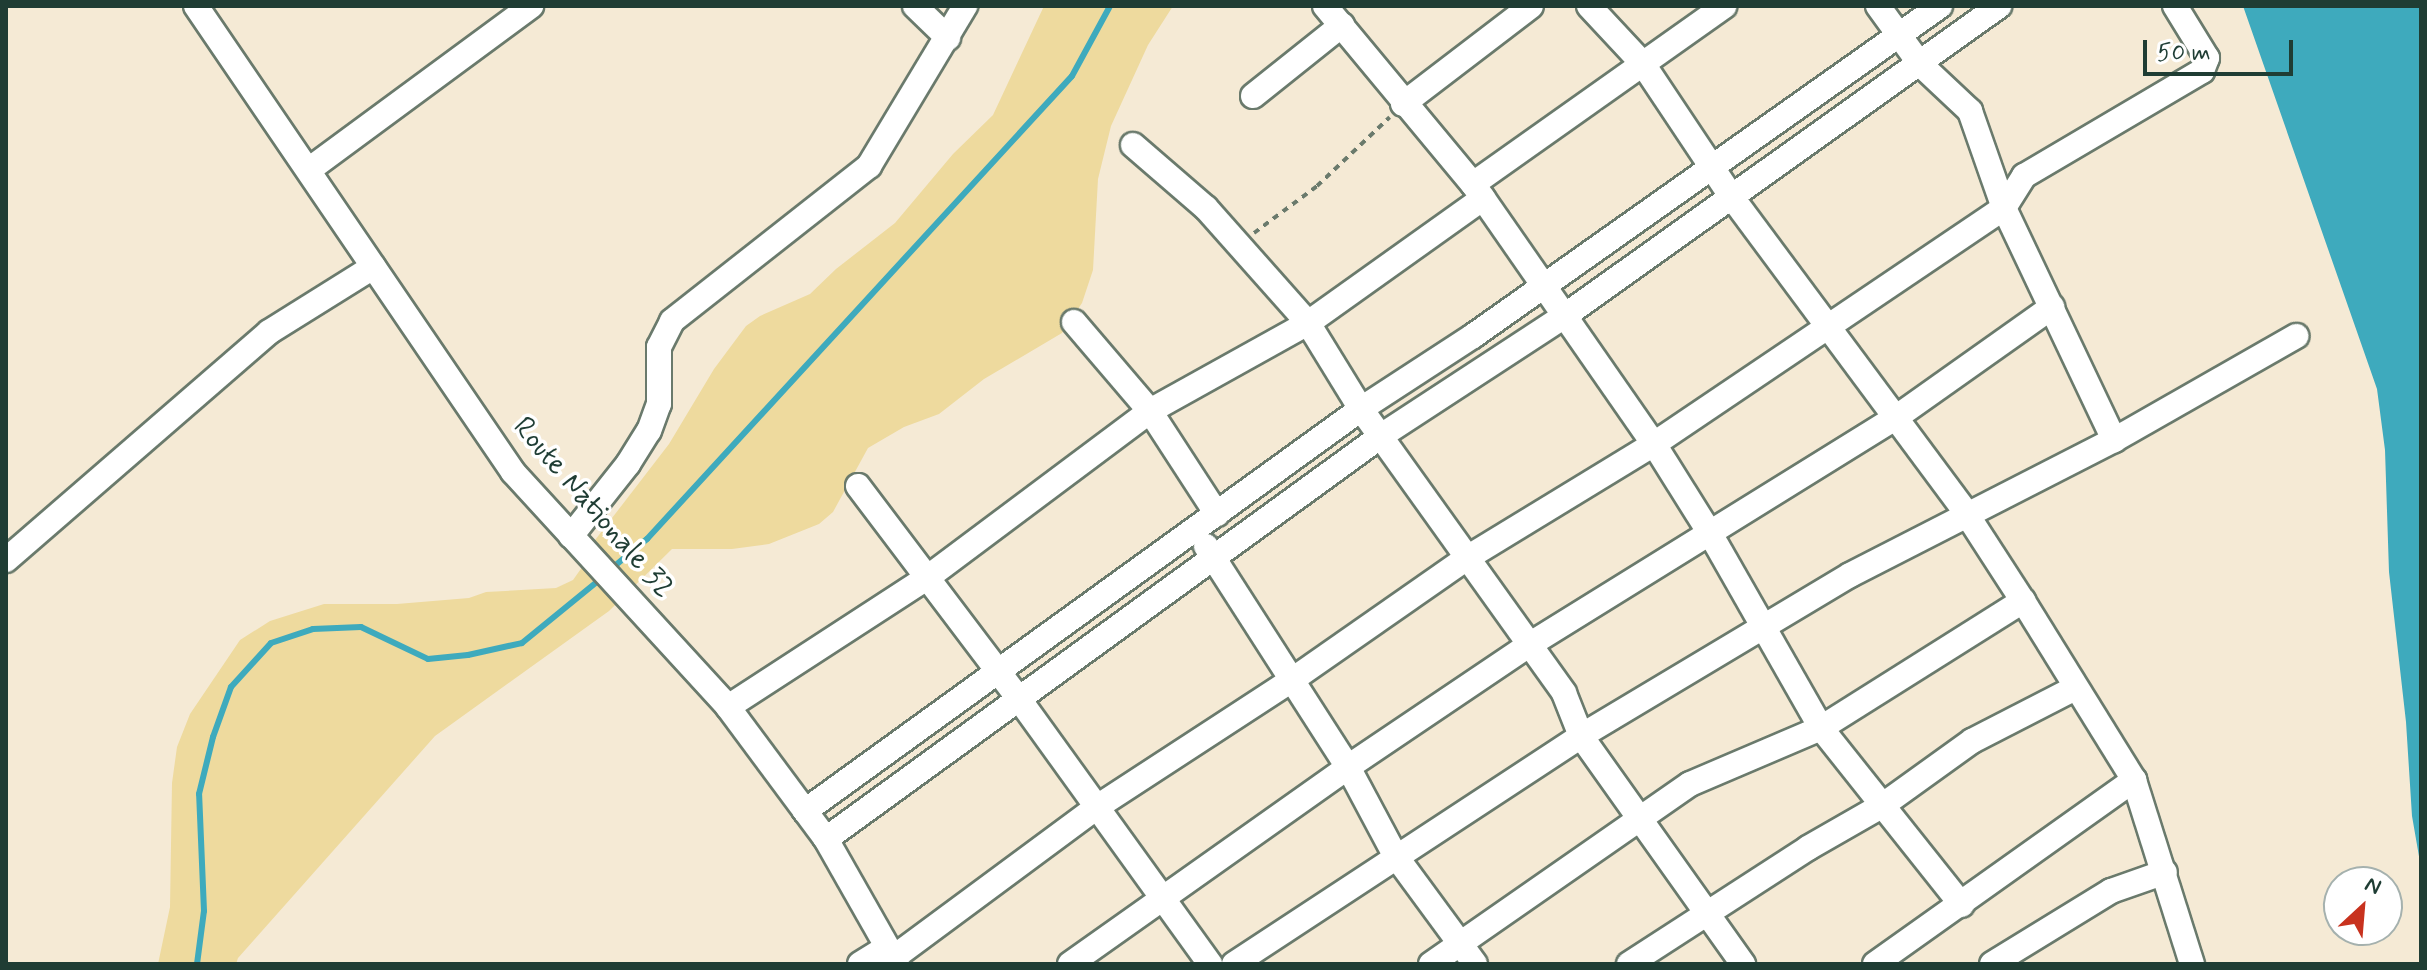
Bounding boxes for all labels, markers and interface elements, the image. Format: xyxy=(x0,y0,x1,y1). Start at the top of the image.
scale bar xyxy=(2147,24,2297,74)
text: 50 m xyxy=(2157,38,2211,69)
street label: Route Nationale 32 xyxy=(504,410,682,606)
north arrow xyxy=(2323,866,2403,946)
text: N xyxy=(2360,870,2385,902)

